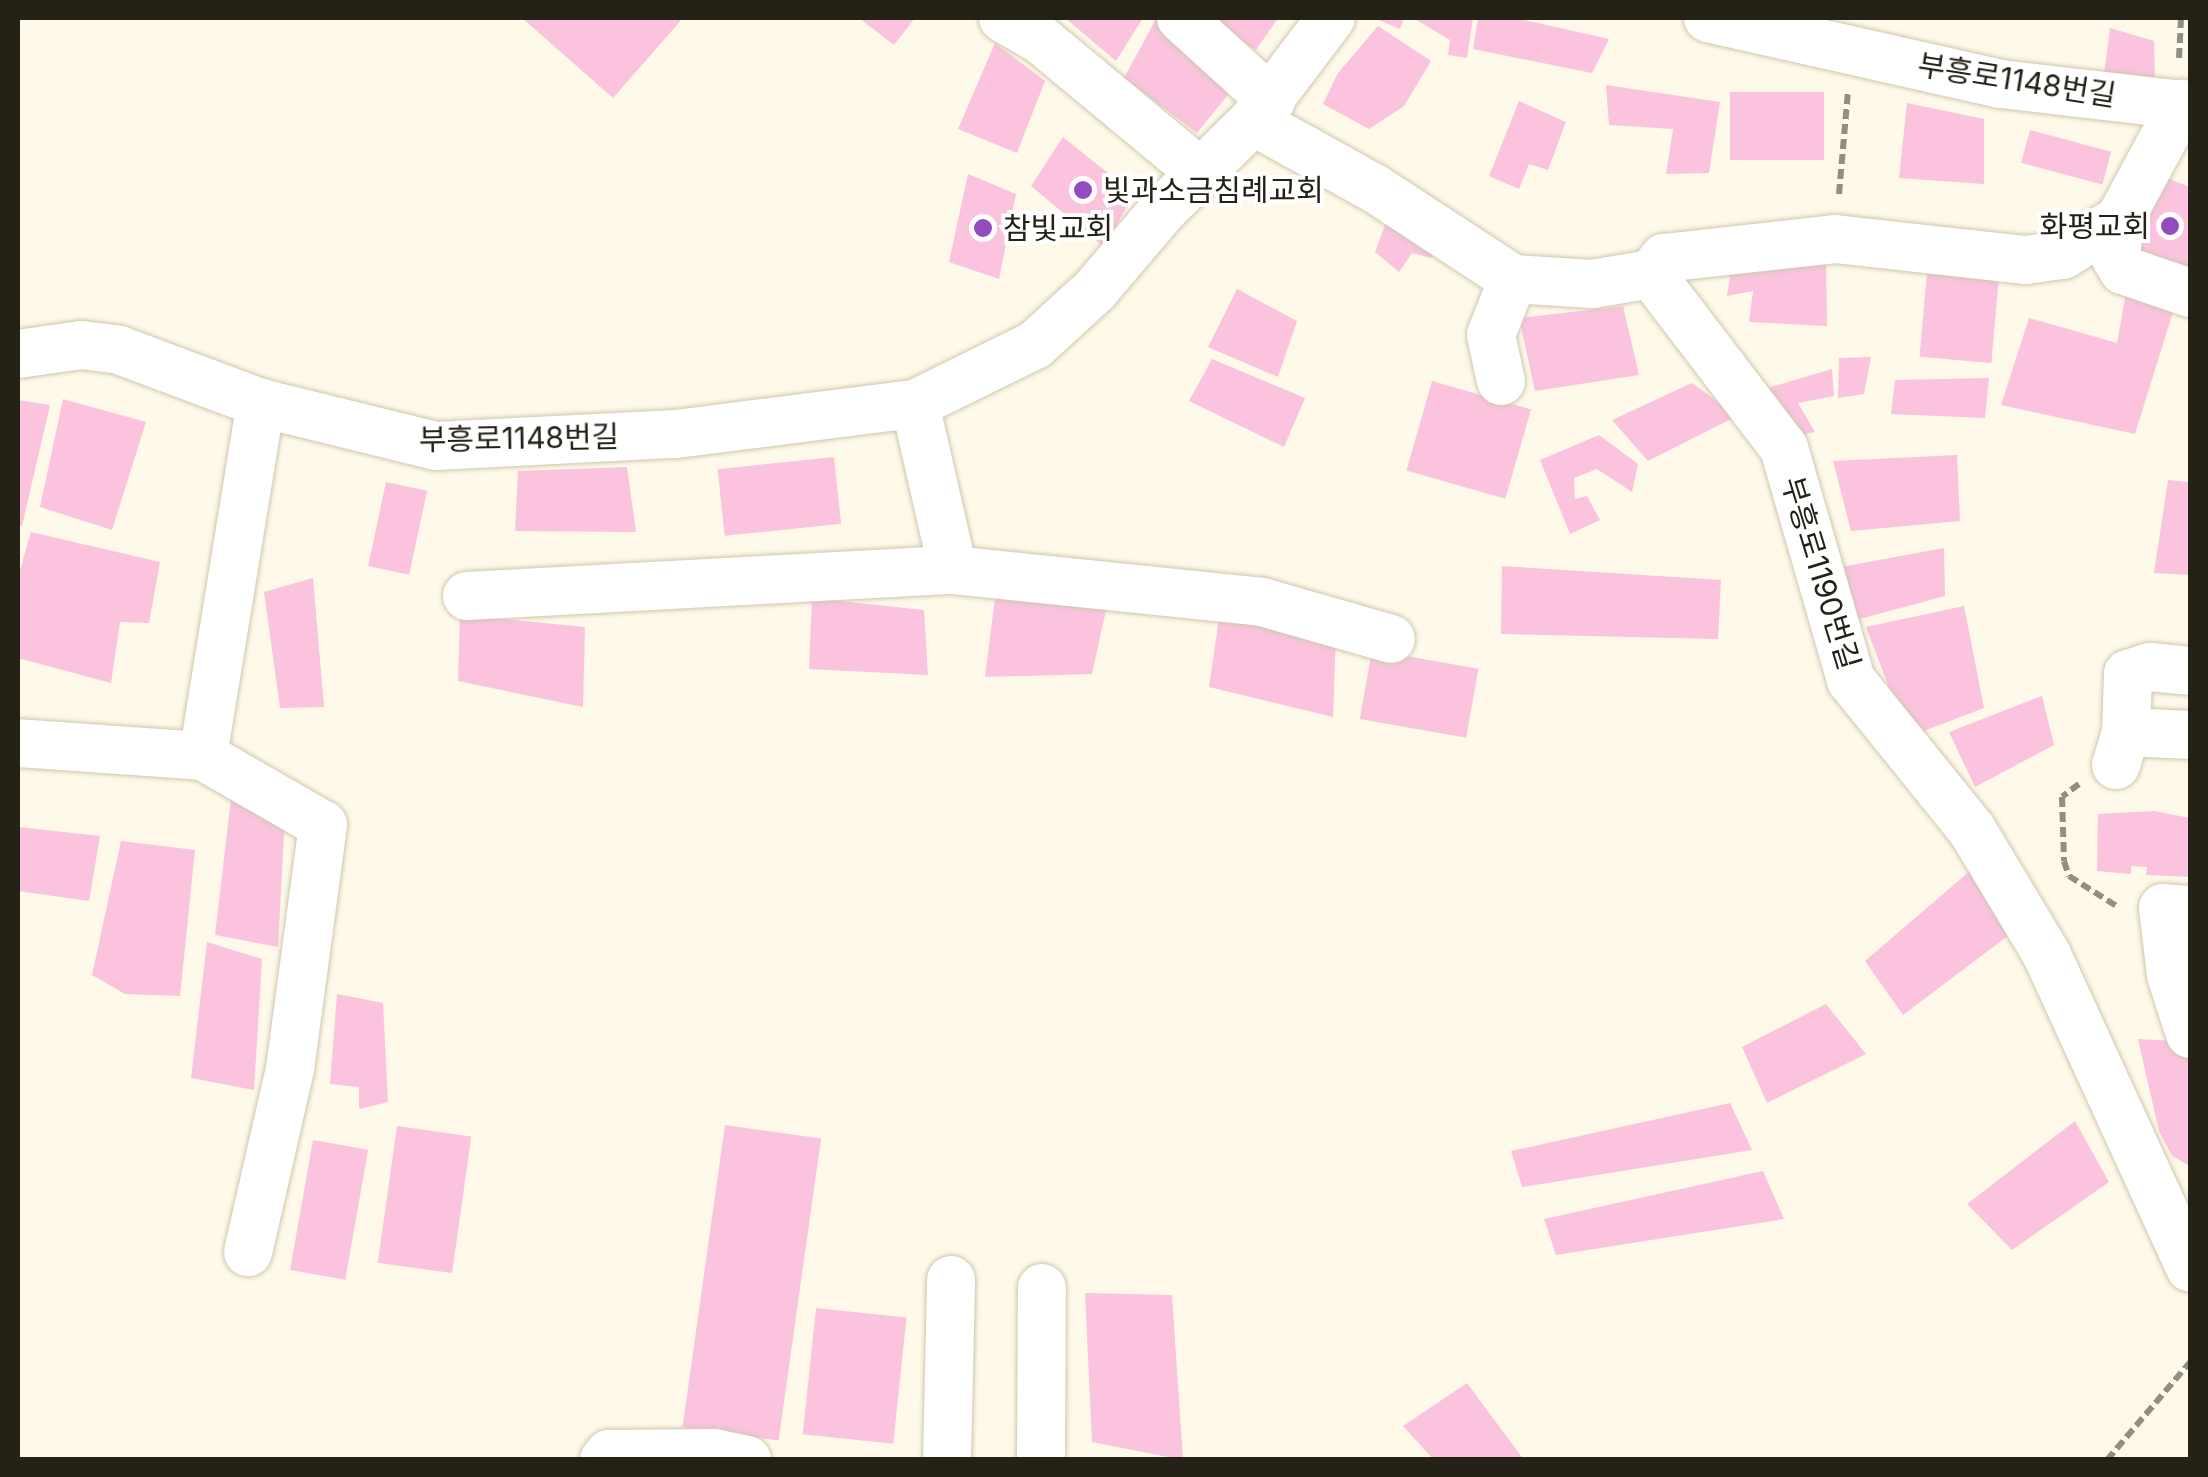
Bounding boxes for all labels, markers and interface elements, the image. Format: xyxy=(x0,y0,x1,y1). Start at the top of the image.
street label: 부흥로1148번길 xyxy=(1915,47,2119,113)
place label: 빛과소금침례교회 xyxy=(1103,172,1324,208)
marker: 빛과소금침례교회 xyxy=(1072,179,1094,201)
place label: 화평교회 xyxy=(2040,208,2150,244)
place label: 참빛교회 xyxy=(1003,210,1113,246)
marker: 화평교회 xyxy=(2159,215,2181,237)
marker: 참빛교회 xyxy=(972,217,994,239)
street label: 부흥로1148번길 xyxy=(419,418,619,458)
street label: 부흥로1190번길 xyxy=(1775,472,1867,674)

